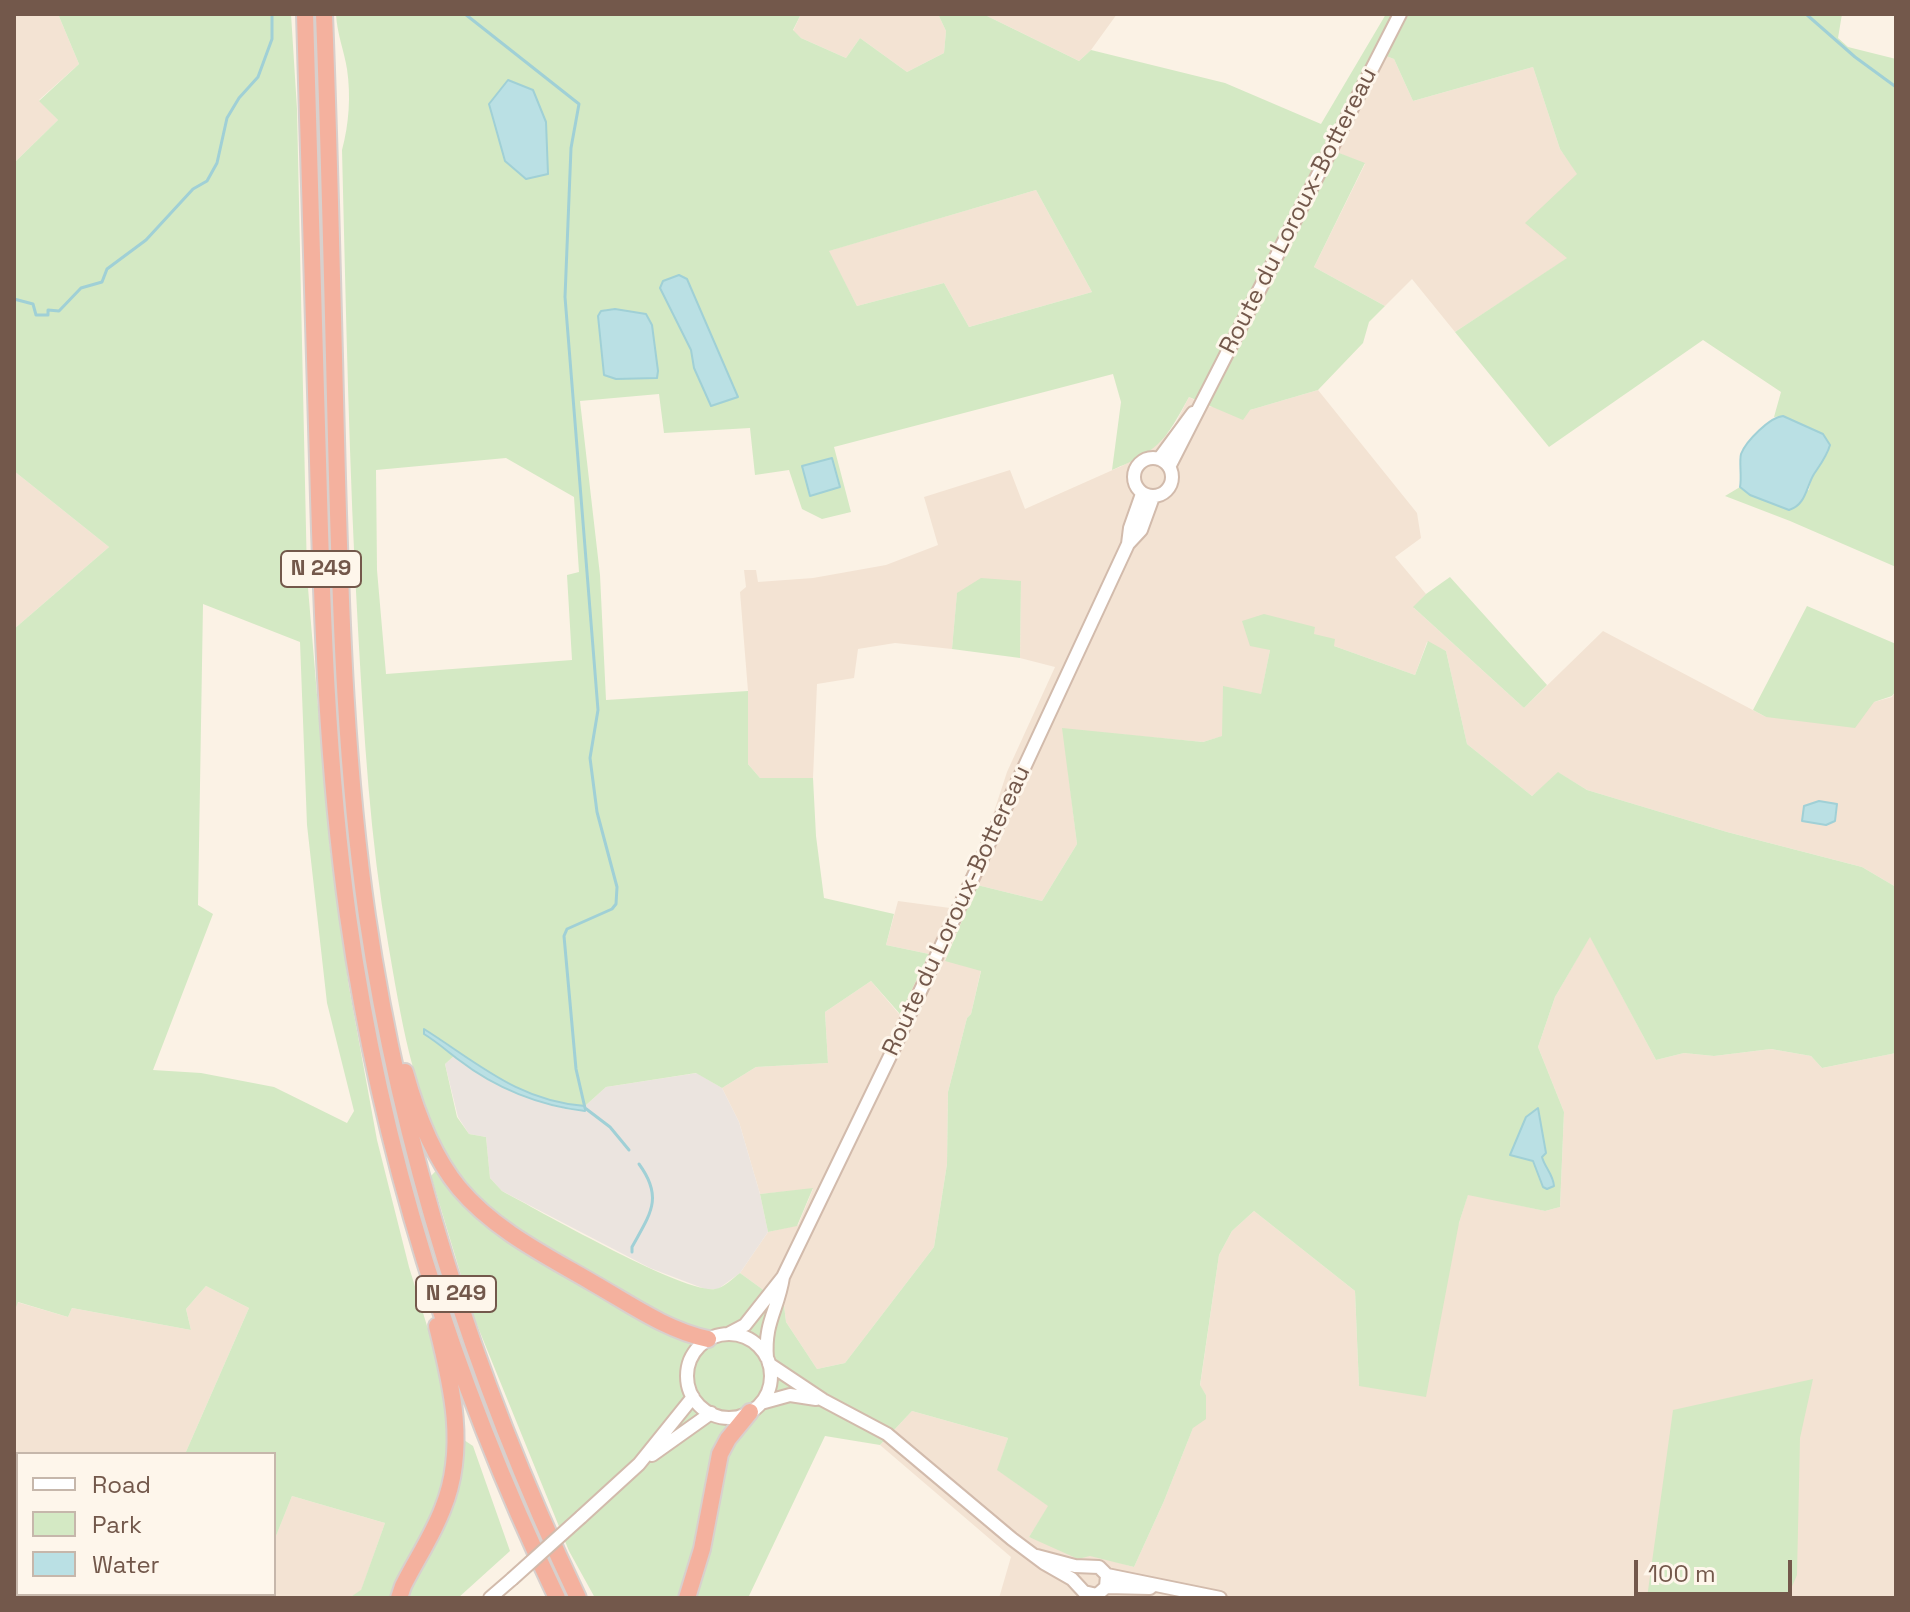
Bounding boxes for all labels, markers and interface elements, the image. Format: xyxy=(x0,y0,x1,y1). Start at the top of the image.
street label: Route du Loroux-Bottereau xyxy=(1214,63,1384,359)
road number: N 249 xyxy=(281,551,361,587)
street label: Route du Loroux-Bottereau xyxy=(877,761,1037,1061)
road number: N 249 xyxy=(416,1276,496,1312)
legend xyxy=(16,1452,276,1596)
text: Road xyxy=(92,1469,151,1500)
text: Park xyxy=(92,1509,142,1540)
scale bar xyxy=(1638,1544,1796,1594)
text: Water xyxy=(92,1549,160,1580)
text: 100 m xyxy=(1648,1558,1716,1589)

